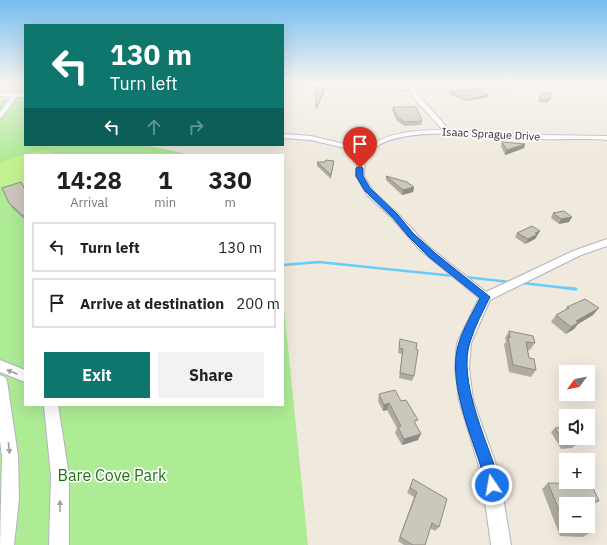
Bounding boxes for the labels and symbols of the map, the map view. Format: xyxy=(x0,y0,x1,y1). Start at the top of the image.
street label: Isaac Sprague Drive xyxy=(441,124,541,144)
pin xyxy=(343,127,377,168)
north arrow xyxy=(559,365,595,401)
one-way arrow xyxy=(6,368,18,374)
one-way arrow xyxy=(5,442,12,454)
position arrow xyxy=(471,464,513,506)
park label: Bare Cove Park xyxy=(58,465,167,485)
one-way arrow xyxy=(57,499,63,512)

